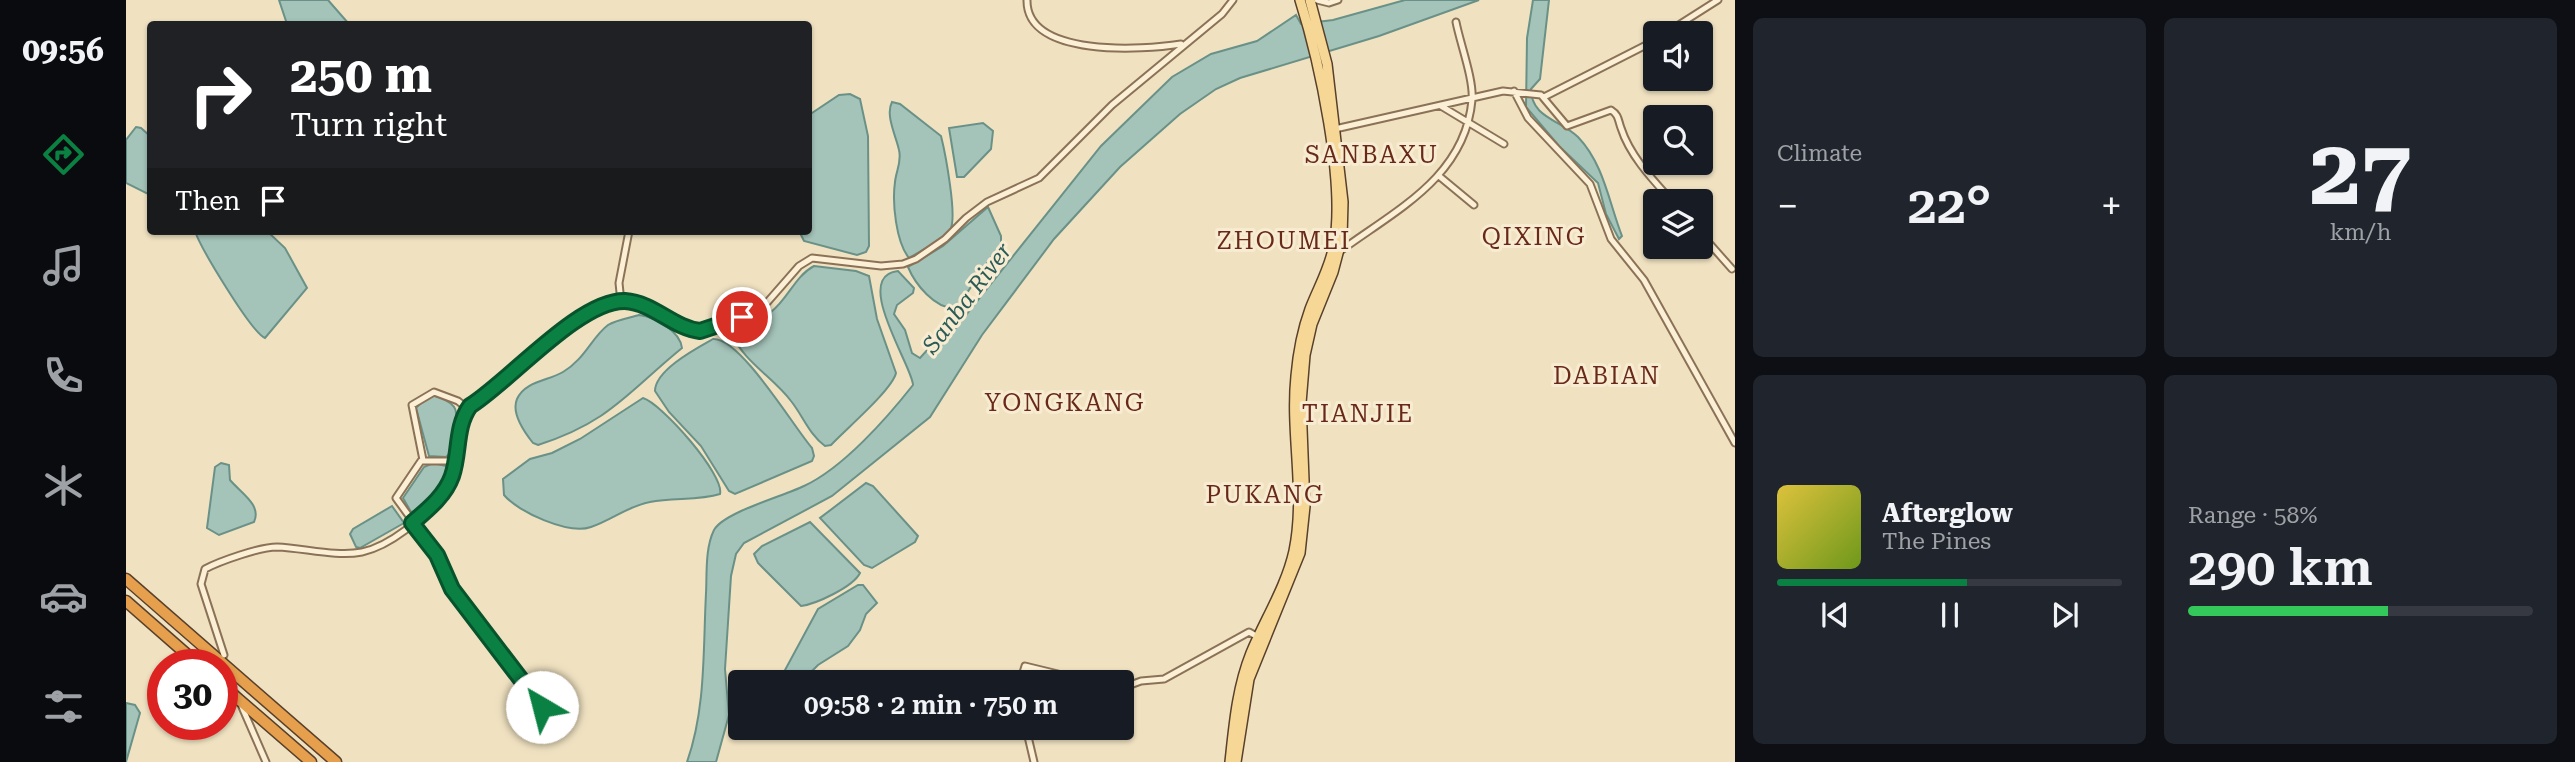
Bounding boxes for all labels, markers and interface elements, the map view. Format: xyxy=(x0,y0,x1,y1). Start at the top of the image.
map controls xyxy=(1643,21,1713,259)
button: sound xyxy=(1643,21,1713,91)
text: 09:56 xyxy=(22,31,104,69)
text: 250 m xyxy=(290,47,432,104)
icon: right xyxy=(175,49,266,140)
button: search xyxy=(1643,105,1713,175)
text: Turn right xyxy=(290,106,447,144)
text: 27 xyxy=(2310,120,2411,226)
icon: directions xyxy=(39,130,88,179)
text: Climate xyxy=(1777,140,1862,167)
district label: SANBAXU xyxy=(1305,141,1439,169)
text: 22° xyxy=(1908,175,1991,236)
icon: arrive xyxy=(254,182,292,220)
text: − xyxy=(1777,184,1798,228)
text: + xyxy=(2101,184,2122,228)
text: Then xyxy=(175,186,240,216)
button: layers xyxy=(1643,189,1713,259)
text: km/h xyxy=(2330,219,2391,246)
district label: QIXING xyxy=(1482,223,1586,251)
district label: ZHOUMEI xyxy=(1217,227,1351,255)
water label: Sanba River xyxy=(916,237,1018,360)
icon: music xyxy=(39,241,88,290)
pin xyxy=(712,287,772,347)
icon: arrive xyxy=(723,298,761,336)
icon: phone xyxy=(39,351,88,400)
district label: DABIAN xyxy=(1553,362,1661,390)
district label: YONGKANG xyxy=(985,389,1145,417)
district label: TIANJIE xyxy=(1302,400,1414,428)
icon: climate xyxy=(39,461,88,510)
district label: PUKANG xyxy=(1205,481,1325,509)
text: Afterglow xyxy=(1882,498,2013,528)
text: Range · 58% xyxy=(2188,502,2317,529)
text: The Pines xyxy=(1882,528,1991,555)
text: 290 km xyxy=(2188,537,2373,598)
icon: car xyxy=(39,572,88,621)
icon: previous xyxy=(1816,596,1854,634)
icon: pause xyxy=(1931,596,1969,634)
icon: next xyxy=(2046,596,2084,634)
speed limit sign: 30 xyxy=(147,649,238,740)
position arrow xyxy=(505,670,579,744)
icon: filters xyxy=(39,682,88,731)
text: 09:58 · 2 min · 750 m xyxy=(804,690,1058,720)

